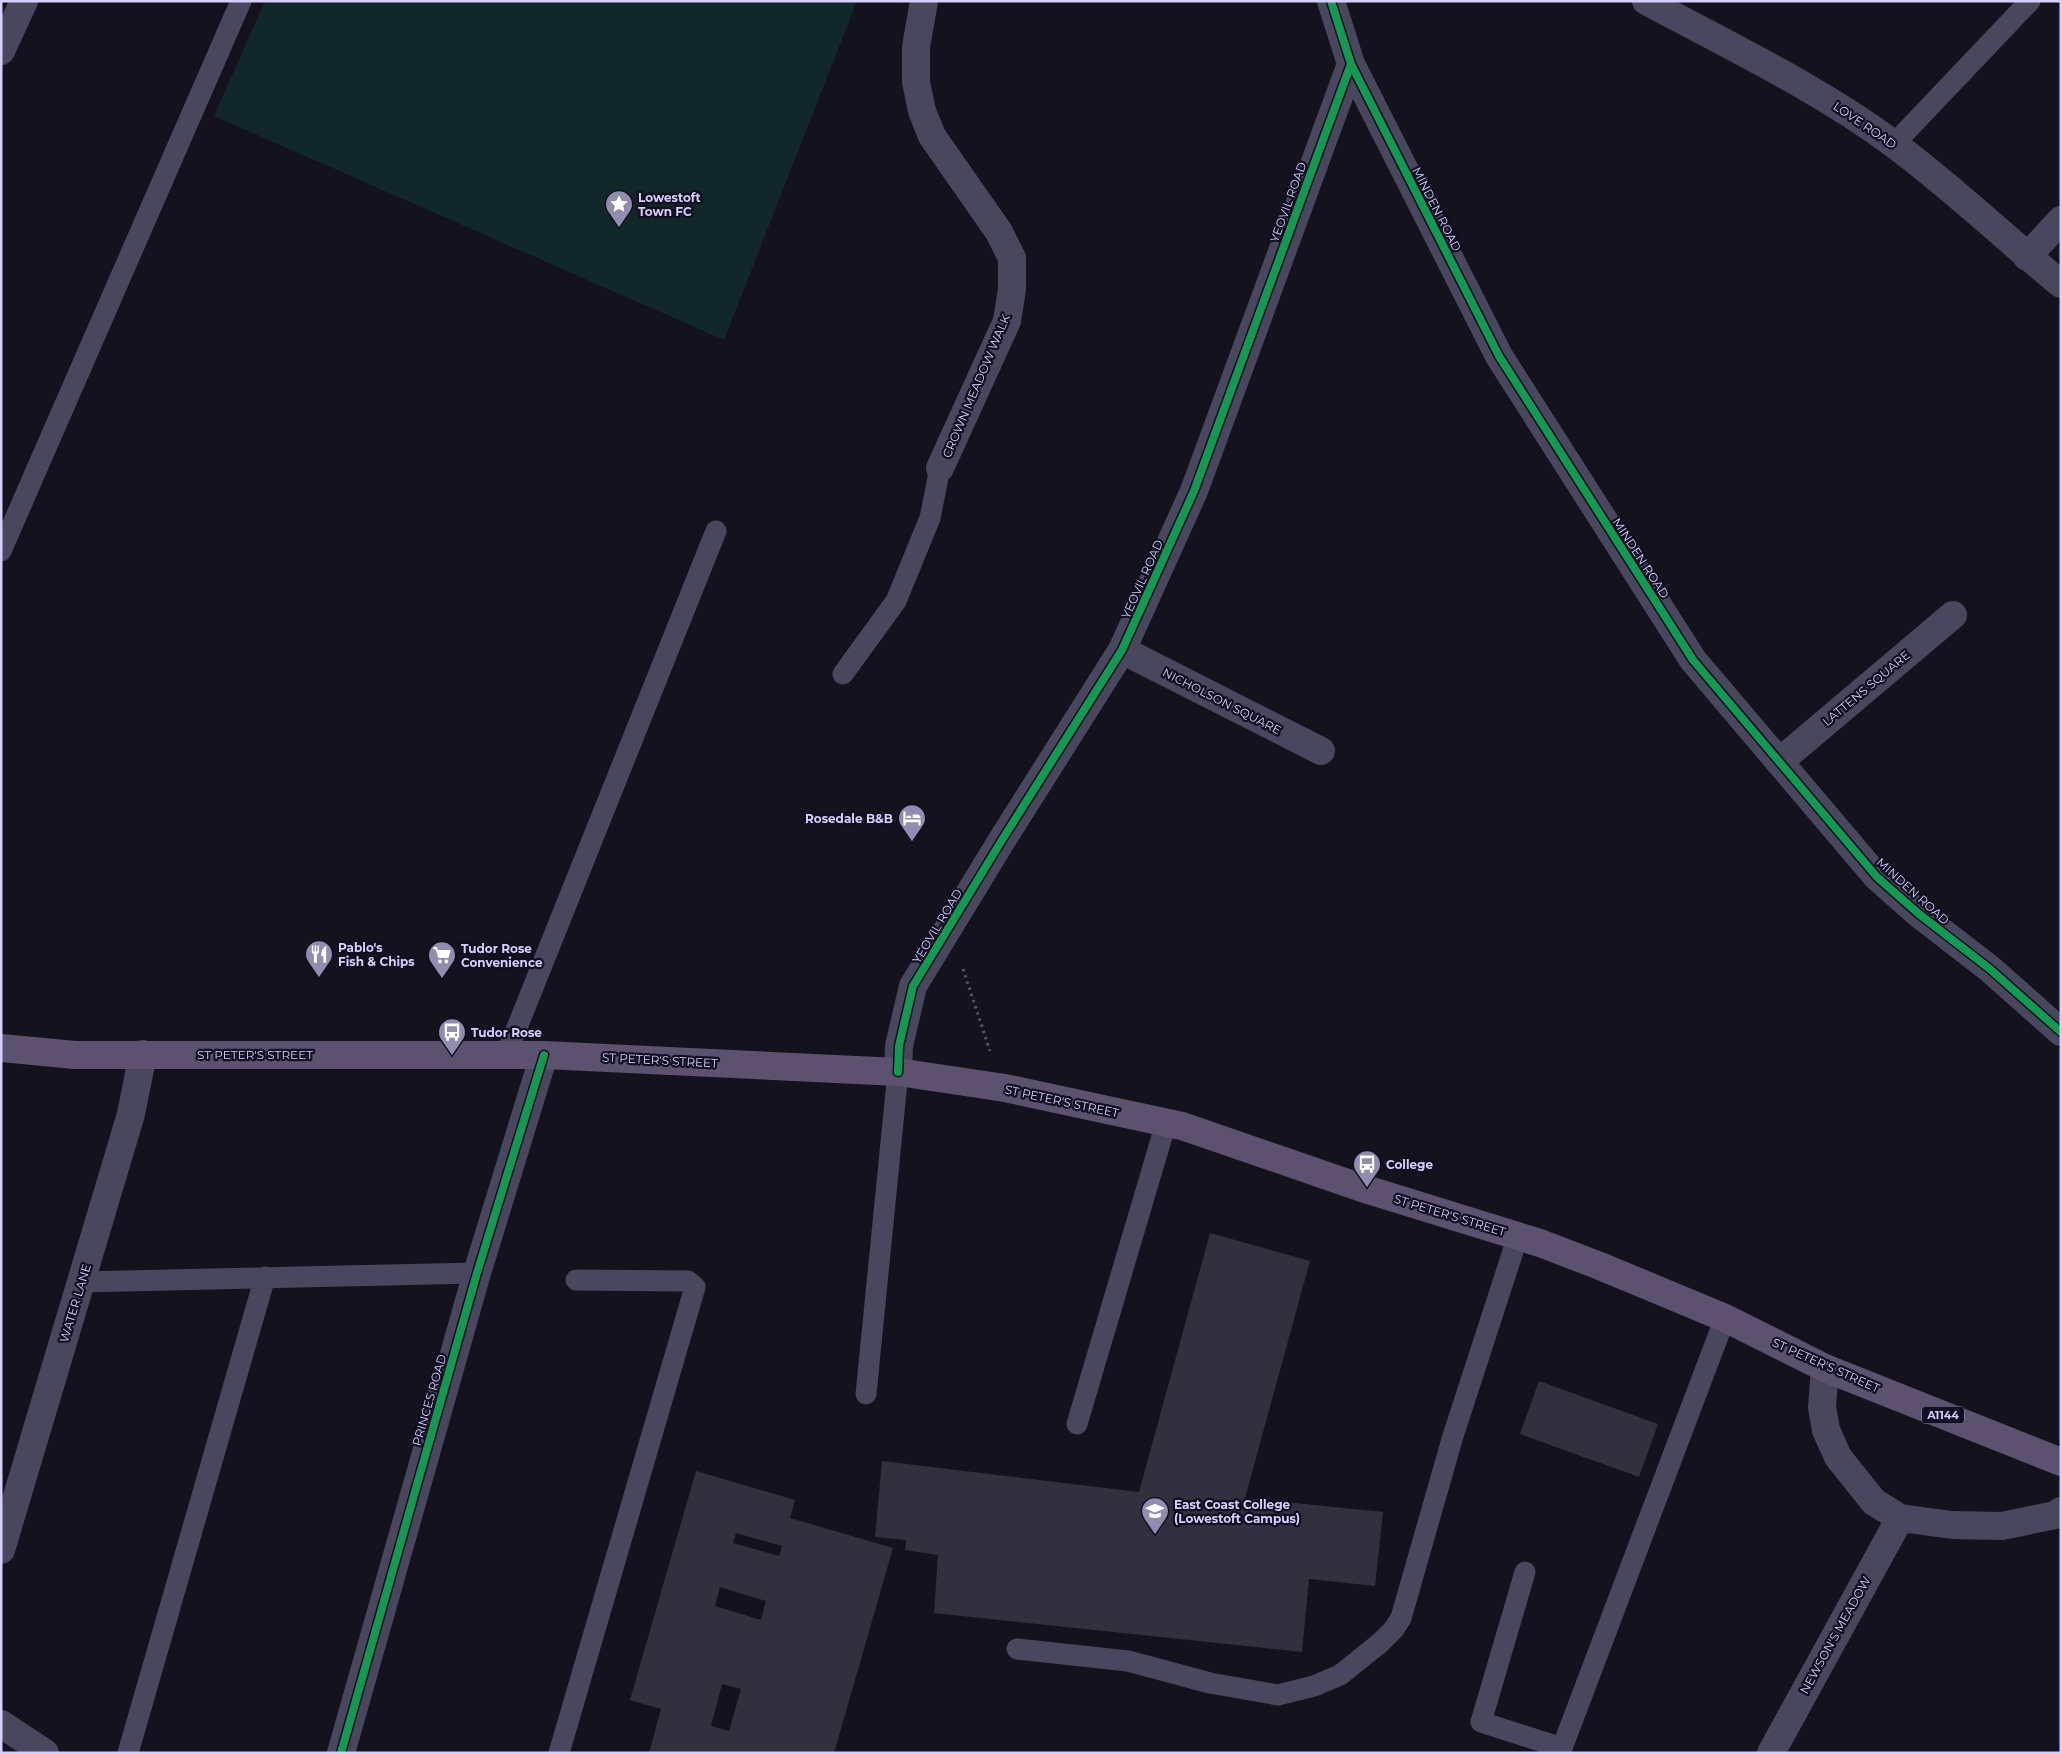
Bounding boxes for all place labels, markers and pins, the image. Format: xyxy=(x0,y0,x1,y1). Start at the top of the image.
place icon: Lowestoft Town FC xyxy=(604,189,634,228)
place label: Lowestoft Town FC xyxy=(638,190,701,219)
hotel icon: Rosedale B&B xyxy=(897,803,927,842)
place label: Rosedale B&B xyxy=(805,811,893,826)
restaurant icon: Pablo's Fish & Chips xyxy=(304,939,334,978)
place label: Pablo's Fish & Chips xyxy=(338,940,415,969)
supermarket icon: Tudor Rose Convenience xyxy=(427,940,457,979)
place label: Tudor Rose Convenience xyxy=(461,941,543,970)
bus stop icon: Tudor Rose xyxy=(437,1017,467,1056)
place label: Tudor Rose xyxy=(471,1025,542,1040)
bus stop icon: College xyxy=(1352,1149,1382,1188)
place label: College xyxy=(1386,1157,1434,1172)
school or university icon: East Coast College (Lowestoft Campus) xyxy=(1140,1496,1170,1535)
place label: East Coast College (Lowestoft Campus) xyxy=(1174,1497,1300,1526)

